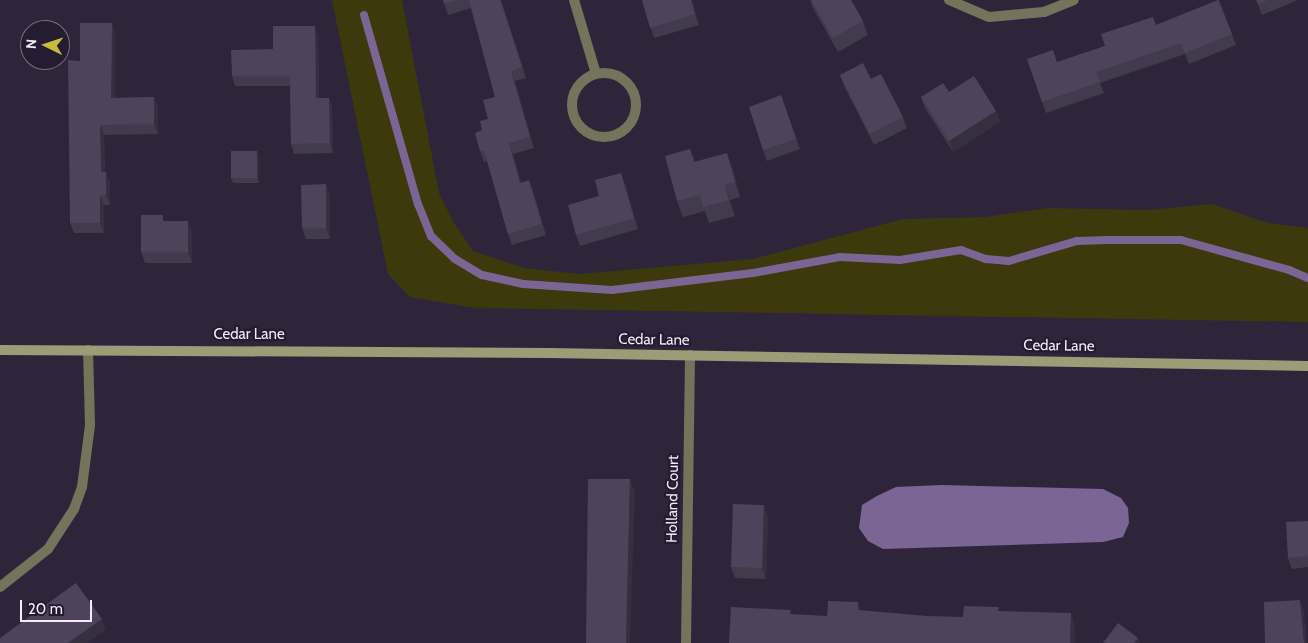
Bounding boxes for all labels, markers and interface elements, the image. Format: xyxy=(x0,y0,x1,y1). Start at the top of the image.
north arrow xyxy=(20,20,70,70)
text: N xyxy=(22,38,40,50)
street label: Cedar Lane xyxy=(213,326,285,344)
street label: Cedar Lane xyxy=(618,330,690,350)
street label: Cedar Lane xyxy=(1023,336,1095,356)
street label: Holland Court xyxy=(663,455,683,543)
scale bar xyxy=(22,590,95,622)
text: 20 m xyxy=(28,600,63,618)

